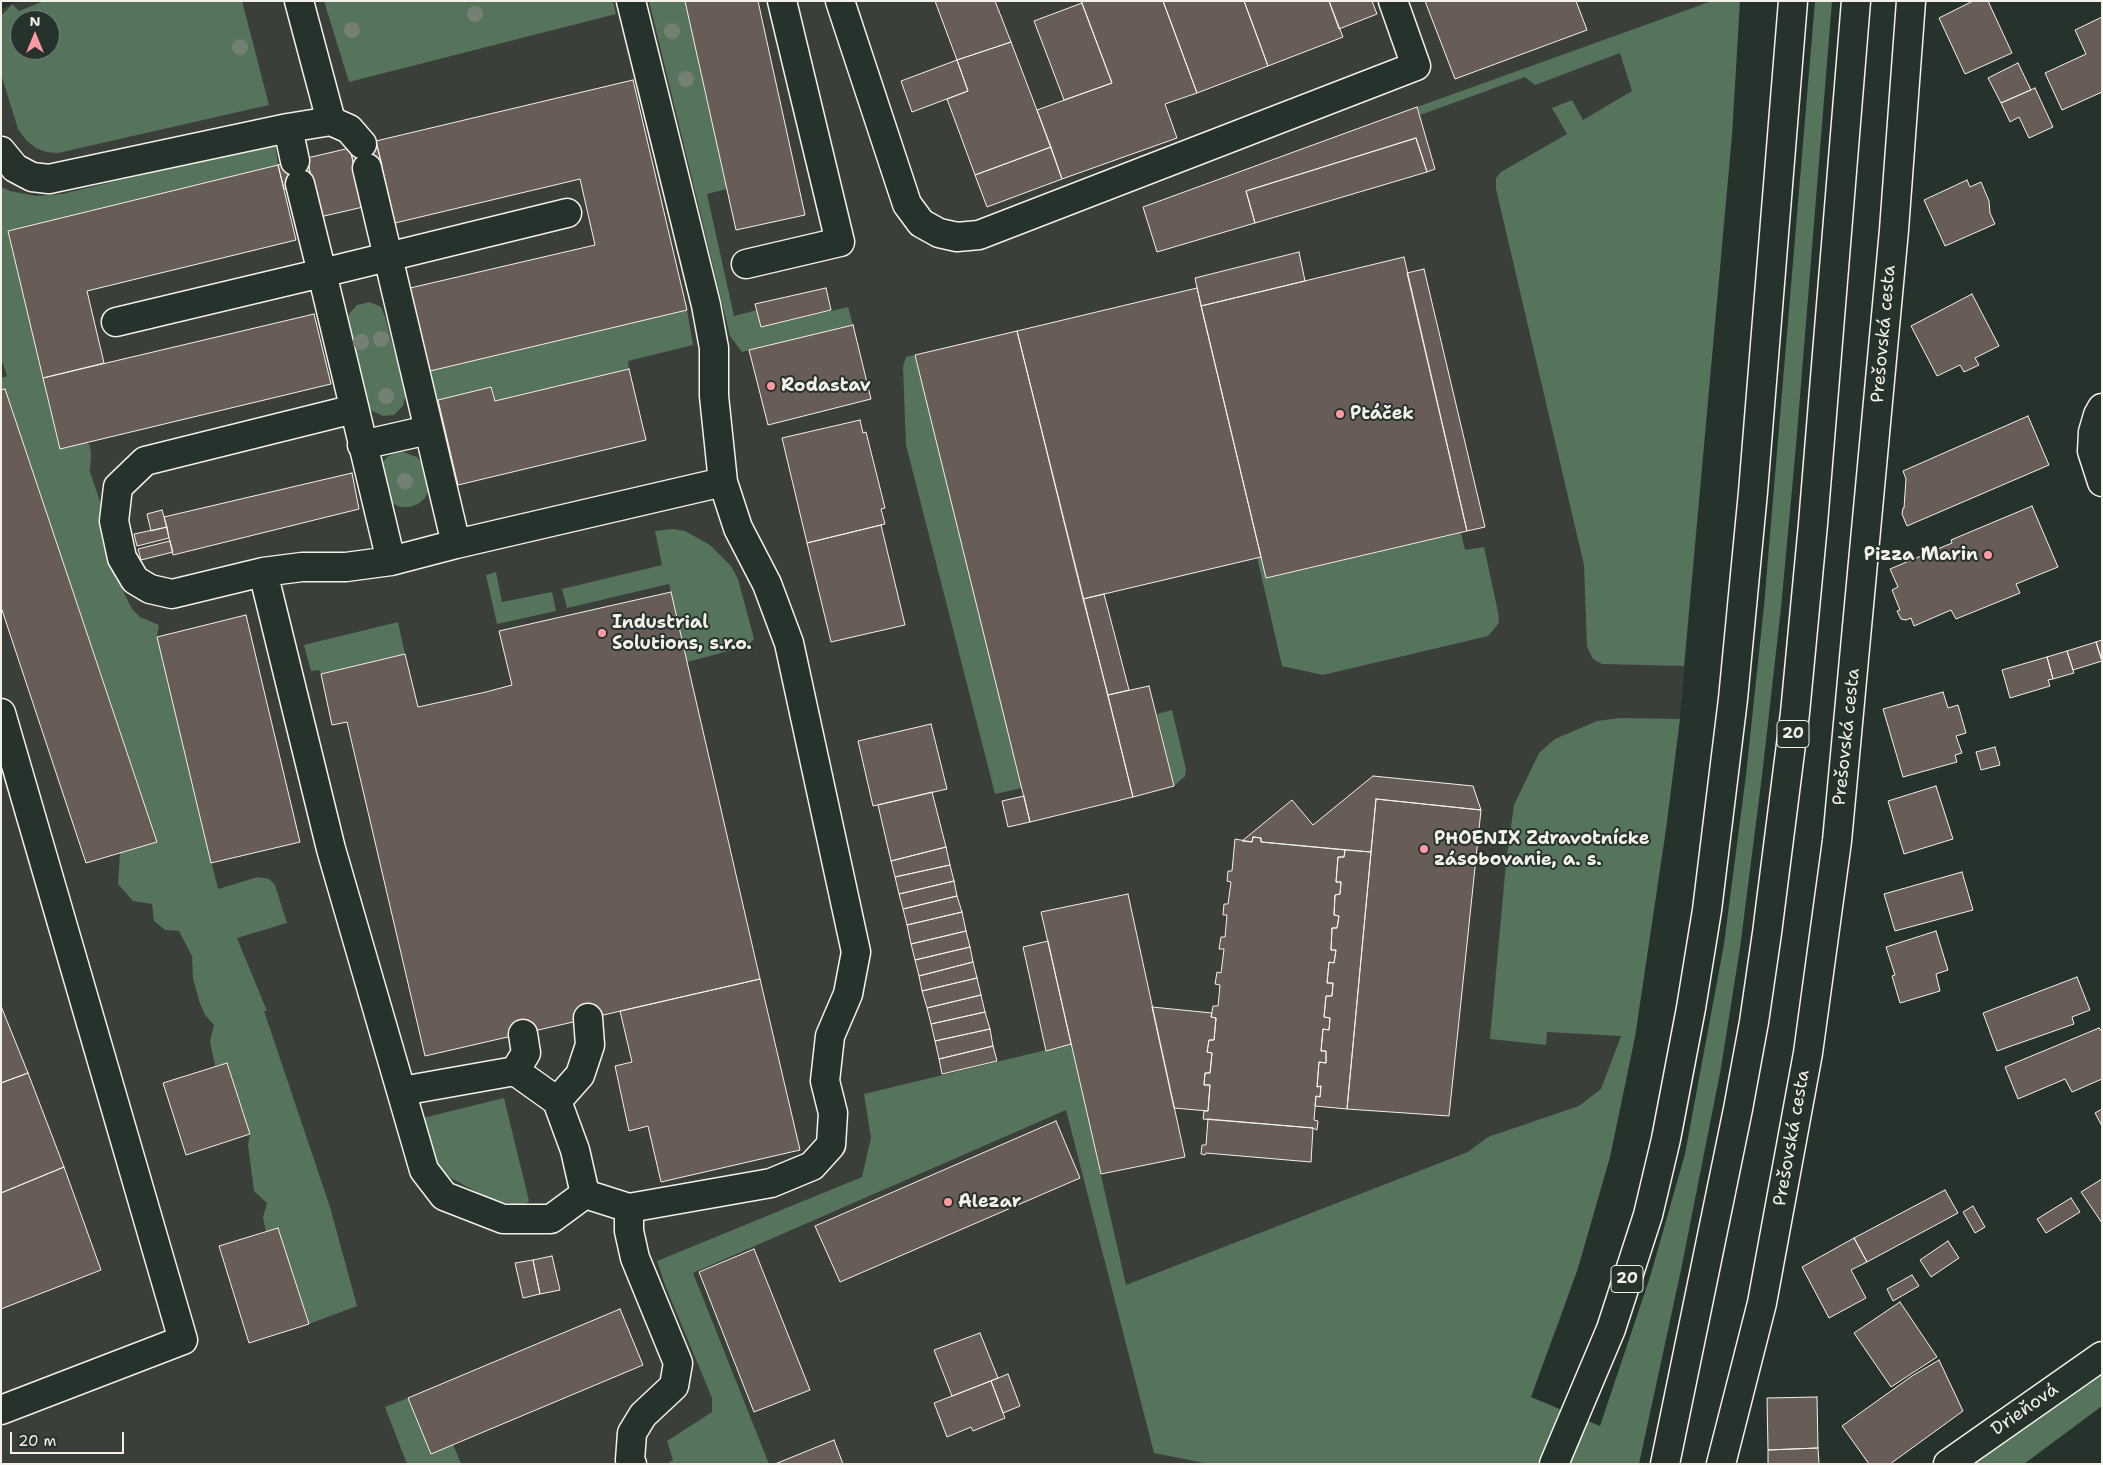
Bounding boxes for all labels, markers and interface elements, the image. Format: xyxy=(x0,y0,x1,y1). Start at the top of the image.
north arrow xyxy=(10,10,60,60)
text: N xyxy=(29,12,41,30)
street label: Prešovská cesta xyxy=(1867,264,1901,404)
place label: Rodastav xyxy=(781,375,871,397)
marker: Rodastav xyxy=(765,380,777,392)
place label: Ptáček xyxy=(1350,403,1414,425)
marker: Ptáček xyxy=(1334,408,1346,420)
place label: Pizza Marin xyxy=(1864,544,1978,566)
marker: Pizza Marin xyxy=(1982,549,1994,561)
place label: Industrial Solutions, s.r.o. xyxy=(612,612,752,654)
marker: Industrial Solutions, s.r.o. xyxy=(596,627,608,639)
street label: Prešovská cesta xyxy=(1829,667,1865,807)
road number: 20 xyxy=(1777,721,1809,748)
place label: PHOENIX Zdravotnícke zásobovanie, a. s. xyxy=(1434,828,1650,871)
marker: PHOENIX Zdravotnícke zásobovanie, a. s. xyxy=(1418,843,1430,855)
street label: Prešovská cesta xyxy=(1769,1068,1815,1208)
place label: Alezar xyxy=(958,1191,1021,1213)
marker: Alezar xyxy=(942,1196,954,1208)
road number: 20 xyxy=(1611,1266,1643,1292)
street label: Drieňová xyxy=(1987,1379,2063,1441)
scale bar xyxy=(12,1422,126,1454)
text: 20 m xyxy=(18,1431,57,1451)

